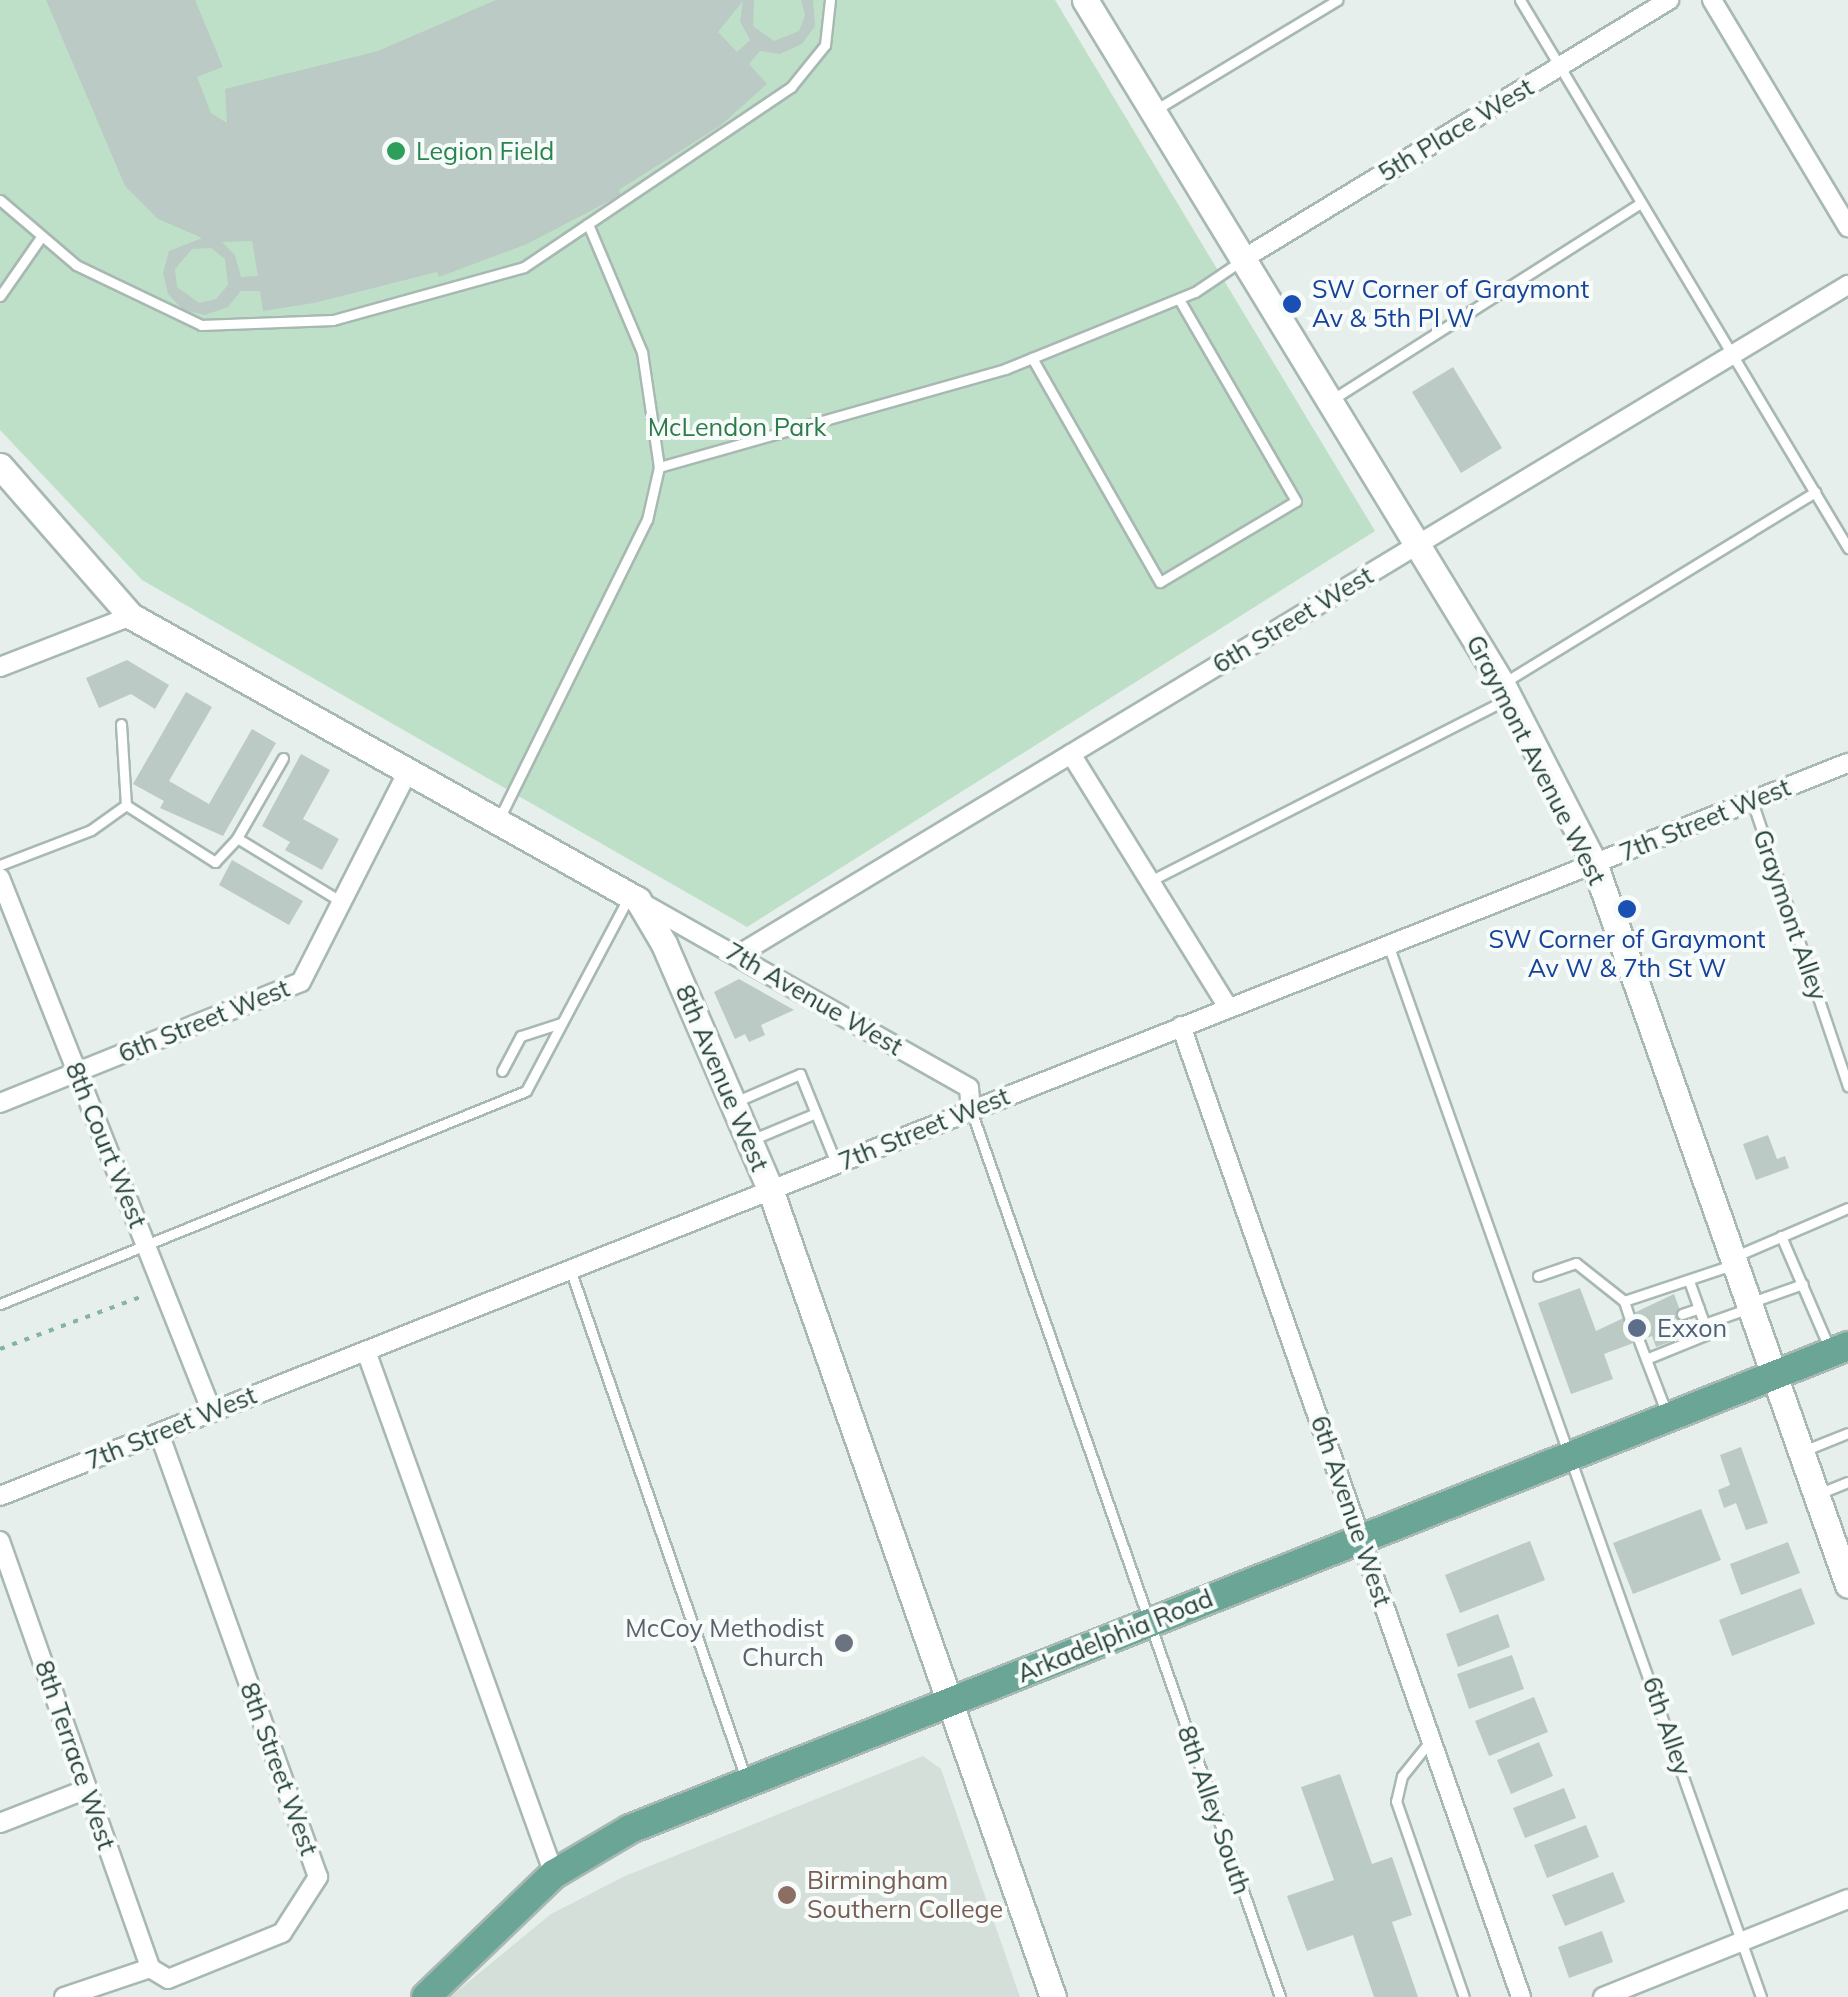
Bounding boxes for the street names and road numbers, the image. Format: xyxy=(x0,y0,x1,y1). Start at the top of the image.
street label: 5th Place West xyxy=(1373,72,1539,188)
street label: 6th Street West xyxy=(1207,560,1379,680)
street label: Graymont Avenue West xyxy=(1460,630,1612,890)
street label: 7th Street West xyxy=(1615,772,1795,868)
street label: Graymont Alley xyxy=(1747,826,1833,1004)
street label: 7th Avenue West xyxy=(720,936,908,1062)
street label: 6th Street West xyxy=(114,973,294,1069)
street label: 8th Avenue West xyxy=(669,980,775,1176)
street label: 8th Court West xyxy=(59,1058,153,1232)
street label: 7th Street West xyxy=(834,1081,1014,1177)
street label: 7th Street West xyxy=(81,1380,261,1476)
street label: 6th Avenue West xyxy=(1304,1412,1398,1610)
street label: Arkadelphia Road xyxy=(1013,1583,1217,1689)
street label: 8th Terrace West xyxy=(29,1657,121,1853)
street label: 6th Alley xyxy=(1636,1673,1698,1779)
street label: 8th Street West xyxy=(234,1679,324,1859)
street label: 8th Alley South xyxy=(1171,1722,1257,1898)

